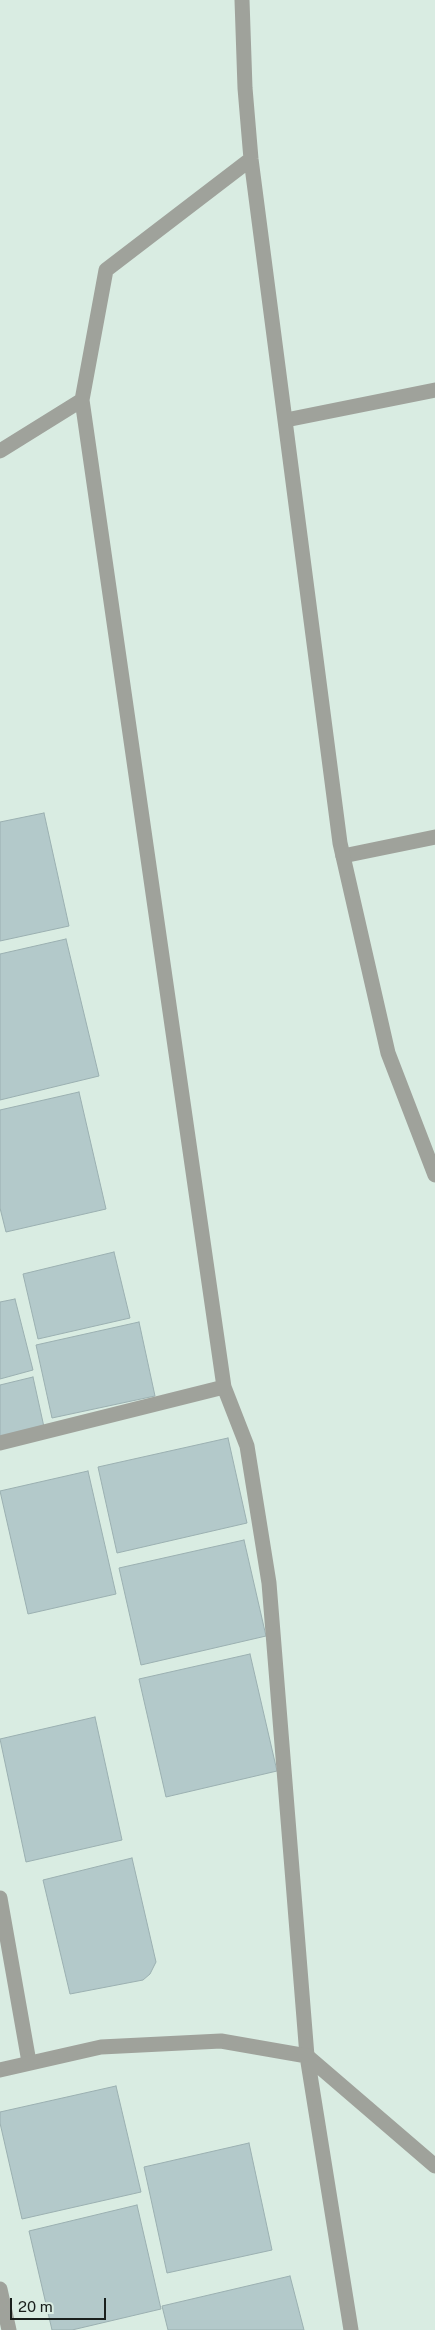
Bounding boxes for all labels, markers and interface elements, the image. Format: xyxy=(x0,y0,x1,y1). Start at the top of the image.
scale bar xyxy=(12,2288,109,2320)
text: 20 m xyxy=(18,2298,53,2315)

